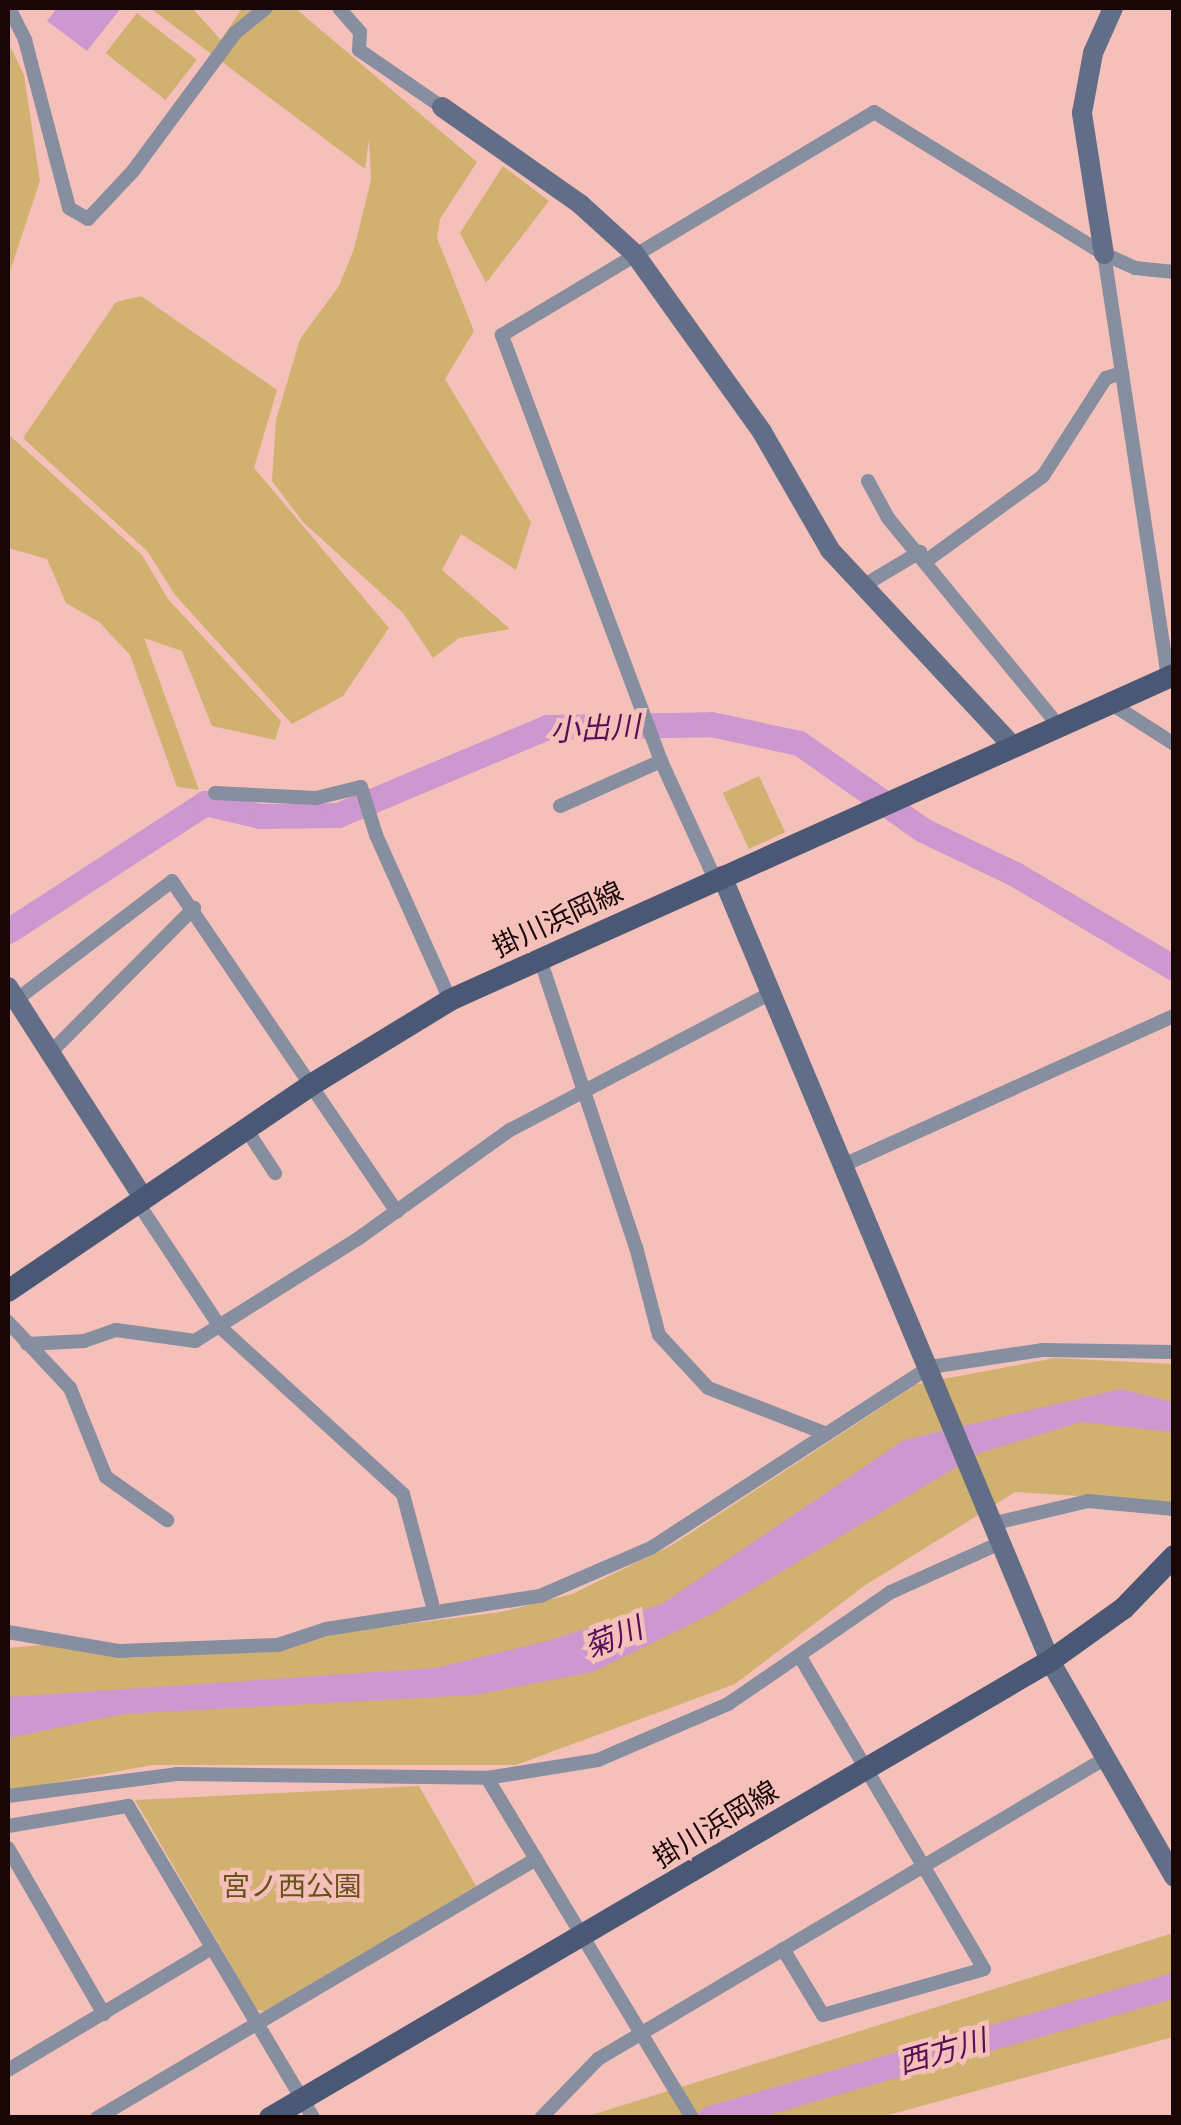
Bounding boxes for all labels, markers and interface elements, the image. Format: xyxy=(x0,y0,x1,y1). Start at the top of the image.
water label: 小出川 xyxy=(549,708,641,748)
street label: 掛川浜岡線 xyxy=(486,873,628,963)
water label: 菊川 xyxy=(578,1609,648,1665)
street label: 掛川浜岡線 xyxy=(646,1773,784,1873)
park label: 宮ノ西公園 xyxy=(222,1868,362,1902)
water label: 西方川 xyxy=(894,2021,990,2081)

